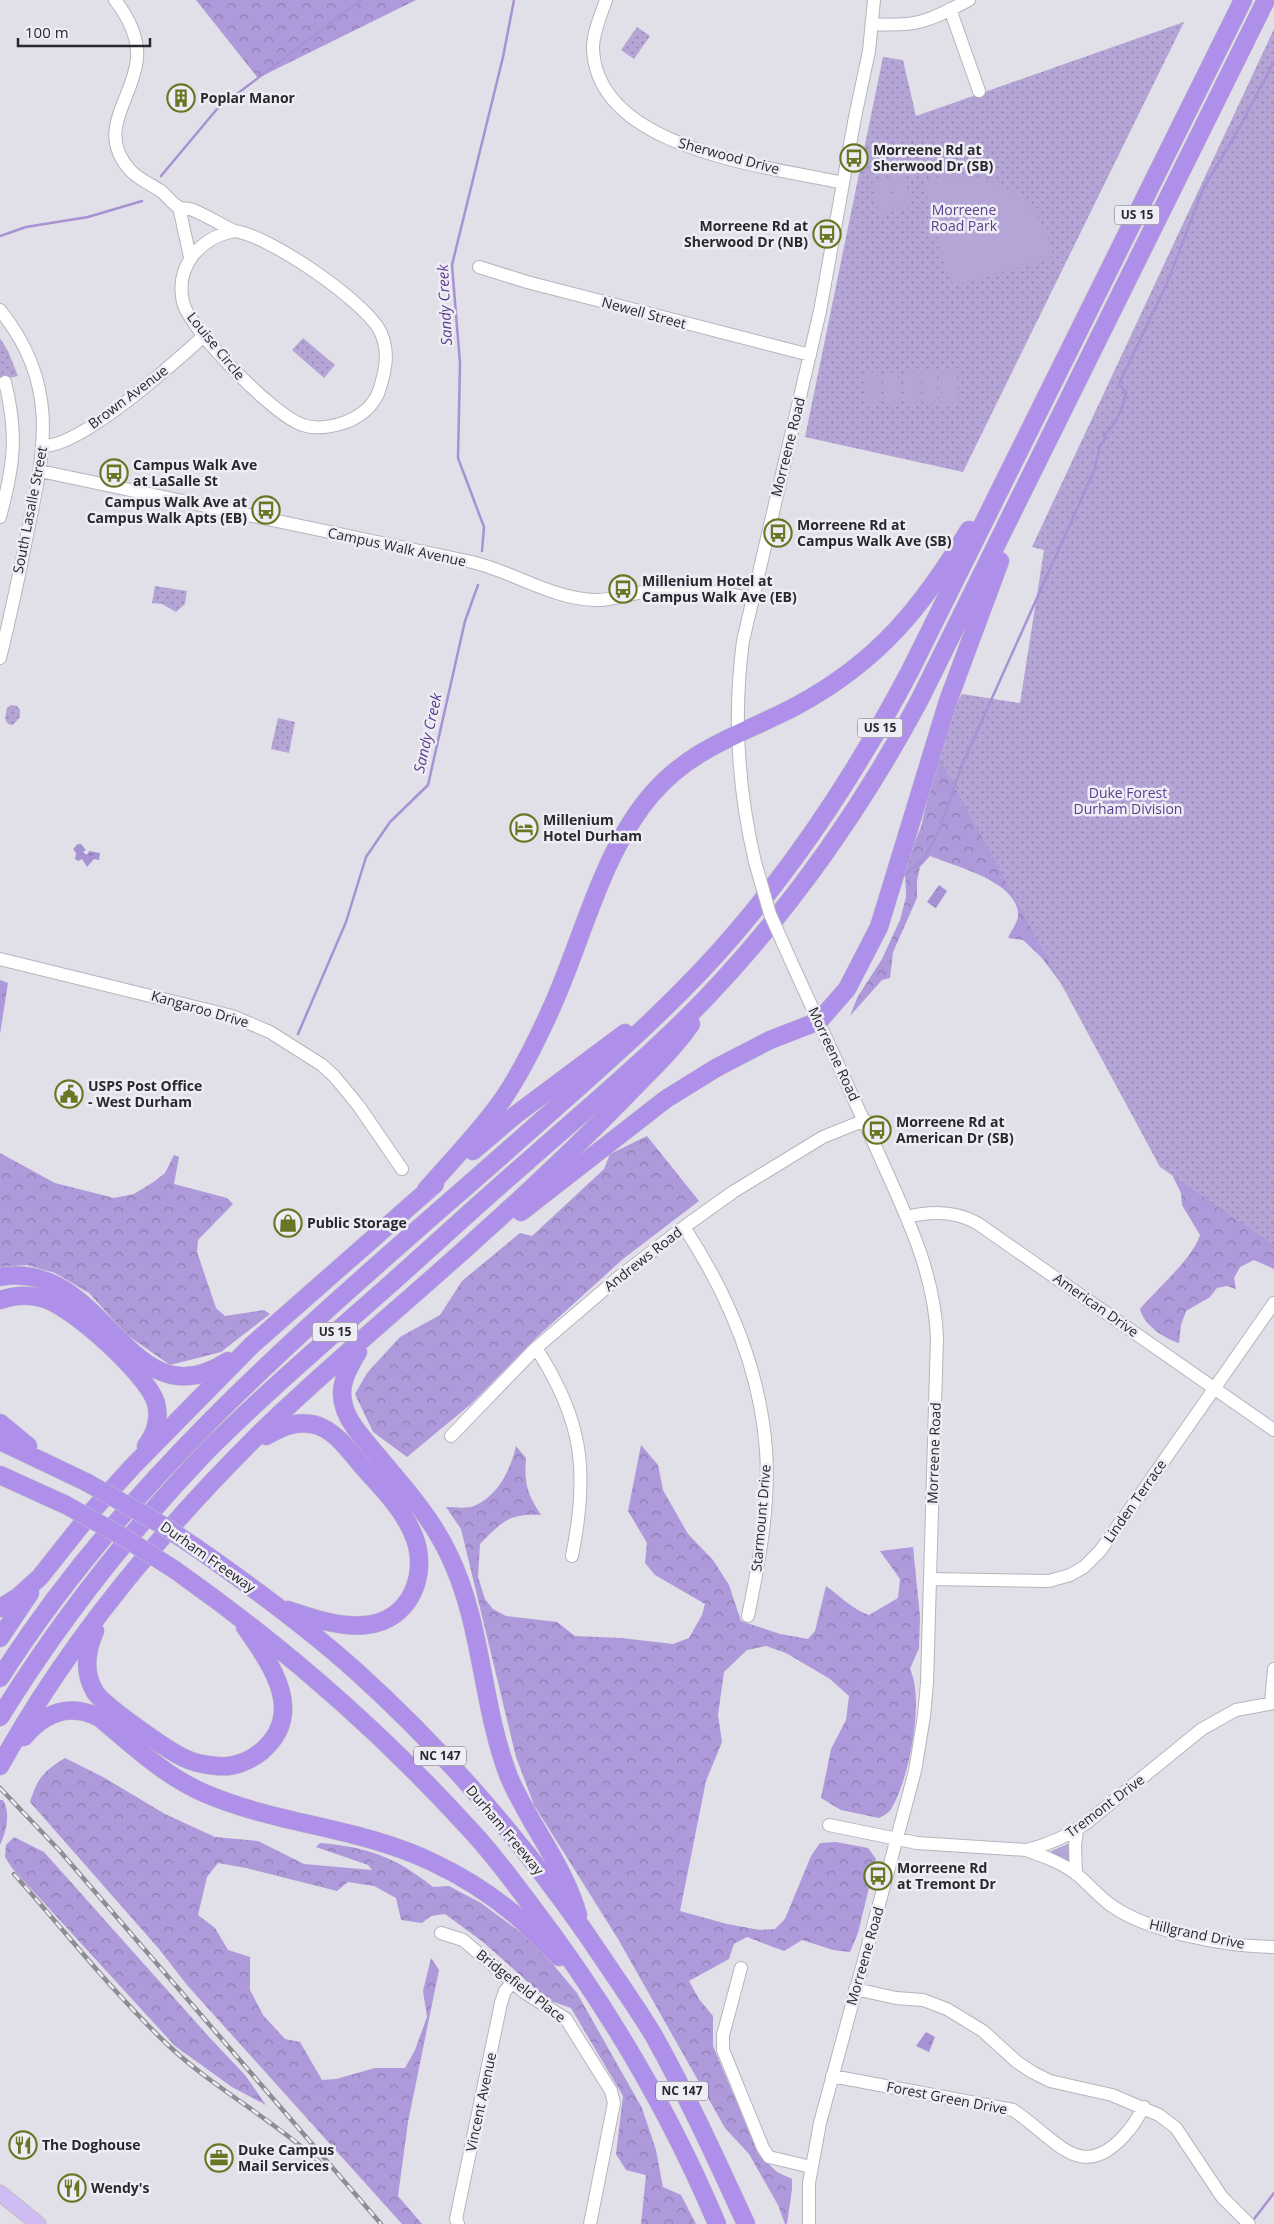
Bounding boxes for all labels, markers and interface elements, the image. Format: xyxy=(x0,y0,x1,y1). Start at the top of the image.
scale bar xyxy=(18,15,150,47)
text: 100 m xyxy=(25,22,69,42)
building icon: Poplar Manor xyxy=(166,83,196,113)
place label: Poplar Manor xyxy=(200,88,296,107)
street label: Sherwood Drive xyxy=(676,133,782,178)
place label: Morreene Rd at Sherwood Dr (SB) xyxy=(873,140,994,175)
bus stop icon: Morreene Rd at Sherwood Dr (SB) xyxy=(839,143,869,173)
park label: Morreene Road Park xyxy=(931,200,998,235)
road number: US 15 xyxy=(1114,206,1160,224)
place label: Morreene Rd at Sherwood Dr (NB) xyxy=(684,216,808,251)
bus stop icon: Morreene Rd at Sherwood Dr (NB) xyxy=(812,219,842,249)
water label: Sandy Creek xyxy=(432,263,456,346)
street label: Newell Street xyxy=(600,292,689,333)
street label: Louise Circle xyxy=(183,308,250,384)
street label: Brown Avenue xyxy=(84,360,171,433)
street label: Morreene Road xyxy=(766,395,809,499)
street label: South Lasalle Street xyxy=(8,445,51,575)
place label: Campus Walk Ave at LaSalle St xyxy=(133,455,257,490)
bus stop icon: Campus Walk Ave at LaSalle St xyxy=(99,458,129,488)
place label: Campus Walk Ave at Campus Walk Apts (EB) xyxy=(87,492,247,527)
bus stop icon: Campus Walk Ave at Campus Walk Apts (EB) xyxy=(251,495,281,525)
place label: Morreene Rd at Campus Walk Ave (SB) xyxy=(797,515,952,550)
bus stop icon: Morreene Rd at Campus Walk Ave (SB) xyxy=(763,518,793,548)
street label: Campus Walk Avenue xyxy=(326,523,468,570)
place label: Millenium Hotel at Campus Walk Ave (EB) xyxy=(642,571,797,606)
bus stop icon: Millenium Hotel at Campus Walk Ave (EB) xyxy=(608,574,638,604)
water label: Sandy Creek xyxy=(408,690,446,775)
road number: US 15 xyxy=(858,718,902,738)
park label: Duke Forest Durham Division xyxy=(1074,783,1182,818)
place label: Millenium Hotel Durham xyxy=(543,810,642,845)
hotel icon: Millenium Hotel Durham xyxy=(509,813,539,843)
street label: Kangaroo Drive xyxy=(149,985,251,1032)
street label: Morreene Road xyxy=(804,1004,865,1104)
place label: USPS Post Office - West Durham xyxy=(88,1076,202,1111)
public building icon: USPS Post Office - West Durham xyxy=(54,1079,84,1109)
place label: Morreene Rd at American Dr (SB) xyxy=(896,1112,1014,1147)
bus stop icon: Morreene Rd at American Dr (SB) xyxy=(862,1115,892,1145)
shop icon: Public Storage xyxy=(273,1208,303,1238)
place label: Public Storage xyxy=(307,1213,407,1232)
street label: Andrews Road xyxy=(600,1222,686,1295)
street label: American Drive xyxy=(1050,1268,1143,1341)
road number: US 15 xyxy=(312,1322,358,1341)
street label: Morreene Road xyxy=(922,1402,945,1504)
street label: Linden Terrace xyxy=(1099,1455,1170,1546)
street label: Starmount Drive xyxy=(746,1463,775,1572)
street label: Durham Freeway xyxy=(157,1517,260,1597)
road number: NC 147 xyxy=(414,1746,466,1765)
street label: Tremont Drive xyxy=(1061,1770,1148,1842)
street label: Durham Freeway xyxy=(462,1781,549,1879)
place label: Morreene Rd at Tremont Dr xyxy=(897,1858,997,1893)
bus stop icon: Morreene Rd at Tremont Dr xyxy=(863,1861,893,1891)
street label: Morreene Road xyxy=(841,1904,888,2007)
street label: Hillgrand Drive xyxy=(1148,1914,1247,1953)
street label: Bridgefield Place xyxy=(473,1945,570,2027)
street label: Vincent Avenue xyxy=(461,2050,500,2153)
street label: Forest Green Drive xyxy=(885,2076,1009,2119)
road number: NC 147 xyxy=(656,2082,708,2100)
restaurant icon: The Doghouse xyxy=(8,2130,38,2160)
place label: The Doghouse xyxy=(42,2135,140,2154)
place label: Duke Campus Mail Services xyxy=(238,2140,334,2175)
office icon: Duke Campus Mail Services xyxy=(204,2143,234,2173)
restaurant icon: Wendy's xyxy=(57,2173,87,2203)
place label: Wendy's xyxy=(91,2178,150,2197)

